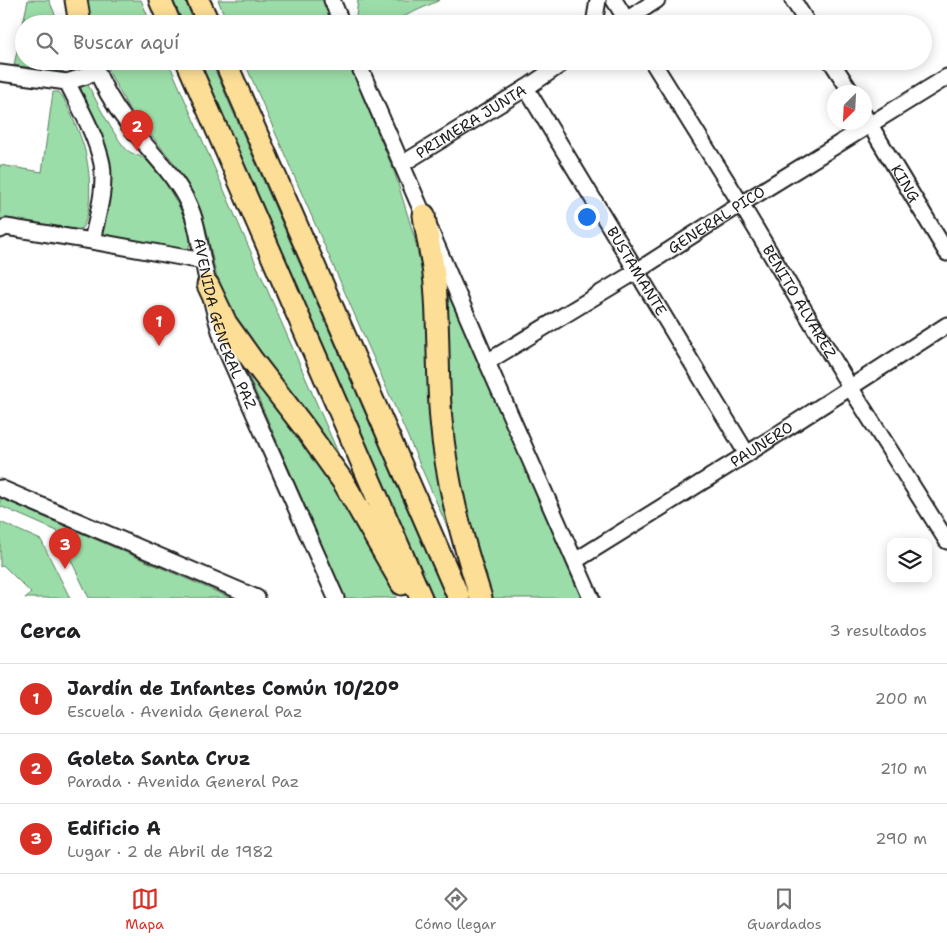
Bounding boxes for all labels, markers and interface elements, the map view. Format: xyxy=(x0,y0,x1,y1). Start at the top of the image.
search box xyxy=(15,15,932,70)
icon: search xyxy=(33,29,61,57)
text: Buscar aquí xyxy=(73,30,179,55)
street label: PRIMERA JUNTA xyxy=(412,80,530,163)
north arrow xyxy=(827,85,872,130)
pin: 2 xyxy=(121,110,153,151)
street label: KING xyxy=(886,161,924,206)
street label: GENERAL PICO xyxy=(664,182,769,258)
your location xyxy=(574,204,600,230)
street label: BUSTAMANTE xyxy=(602,223,671,319)
street label: AVENIDA GENERAL PAZ xyxy=(189,236,261,412)
street label: BENITO ÁLVAREZ xyxy=(758,241,841,362)
pin: 1 xyxy=(143,305,175,346)
street label: PAUNERO xyxy=(727,417,797,472)
pin: 3 xyxy=(49,528,81,569)
map controls xyxy=(887,538,932,583)
button: layers xyxy=(887,538,932,583)
text: Cerca xyxy=(20,617,81,645)
text: 3 resultados xyxy=(829,620,927,641)
text: Jardín de Infantes Común 10/20° xyxy=(67,676,399,701)
text: 1 xyxy=(32,688,40,709)
text: 200 m xyxy=(875,688,927,709)
text: Escuela · Avenida General Paz xyxy=(67,701,302,722)
text: Goleta Santa Cruz xyxy=(67,746,251,771)
text: 2 xyxy=(30,758,42,779)
text: 210 m xyxy=(880,758,927,779)
text: Parada · Avenida General Paz xyxy=(67,771,299,792)
text: Edificio A xyxy=(67,816,161,841)
text: 3 xyxy=(30,828,42,849)
text: 290 m xyxy=(875,828,927,849)
text: Lugar · 2 de Abril de 1982 xyxy=(67,841,274,862)
tab: Mapa xyxy=(125,885,164,933)
tab: Cómo llegar xyxy=(415,885,496,933)
tab: Guardados xyxy=(747,885,822,933)

